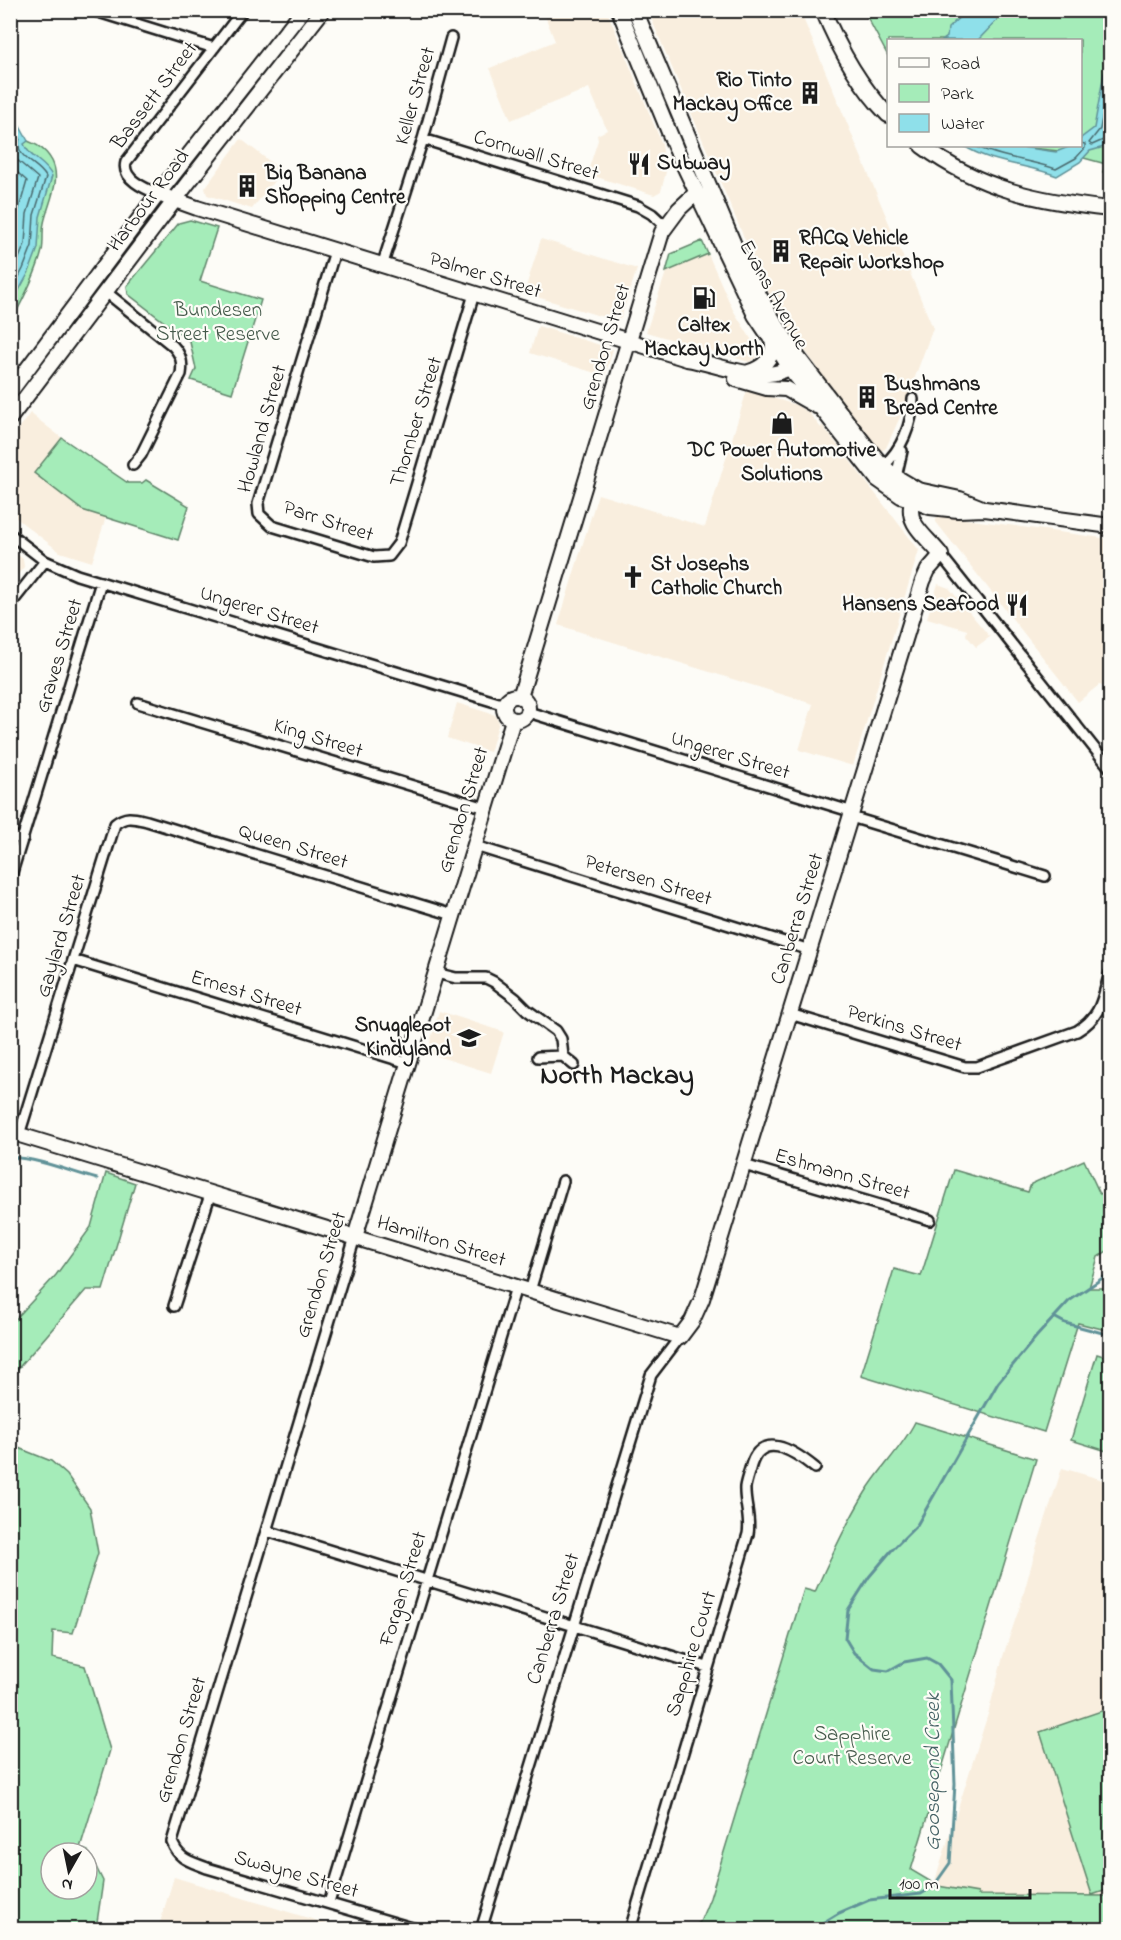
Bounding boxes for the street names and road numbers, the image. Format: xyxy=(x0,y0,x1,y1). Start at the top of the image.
street label: Bassett Street xyxy=(104,36,206,157)
street label: Keller Street xyxy=(388,43,444,149)
street label: Cornwall Street xyxy=(470,123,602,189)
street label: Harbour Road xyxy=(100,143,198,259)
street label: Evans Avenue xyxy=(730,235,816,356)
street label: Palmer Street xyxy=(425,245,545,307)
street label: Grendon Street xyxy=(573,280,639,414)
street label: Thornber Street xyxy=(383,353,451,491)
street label: Howland Street xyxy=(230,362,296,496)
street label: Parr Street xyxy=(279,493,377,551)
street label: Ungerer Street xyxy=(195,579,322,645)
street label: Graves Street xyxy=(28,595,92,717)
street label: King Street xyxy=(269,711,366,769)
street label: Ungerer Street xyxy=(666,724,793,790)
street label: Grendon Street xyxy=(431,743,497,877)
street label: Queen Street xyxy=(235,816,351,878)
street label: Petersen Street xyxy=(581,847,715,915)
street label: Canberra Street xyxy=(764,849,832,989)
street label: Gaylard Street xyxy=(29,871,97,1002)
street label: Ernest Street xyxy=(187,963,305,1025)
street label: Perkins Street xyxy=(843,997,965,1061)
street label: Eshmann Street xyxy=(771,1141,913,1209)
street label: Grendon Street xyxy=(289,1208,355,1342)
street label: Hamilton Street xyxy=(373,1208,509,1276)
street label: Forgan Street xyxy=(372,1528,438,1652)
street label: Canberra Street xyxy=(520,1549,588,1689)
street label: Sapphire Court xyxy=(659,1587,725,1721)
street label: Grendon Street xyxy=(149,1673,215,1807)
street label: Swayne Street xyxy=(230,1843,362,1909)

